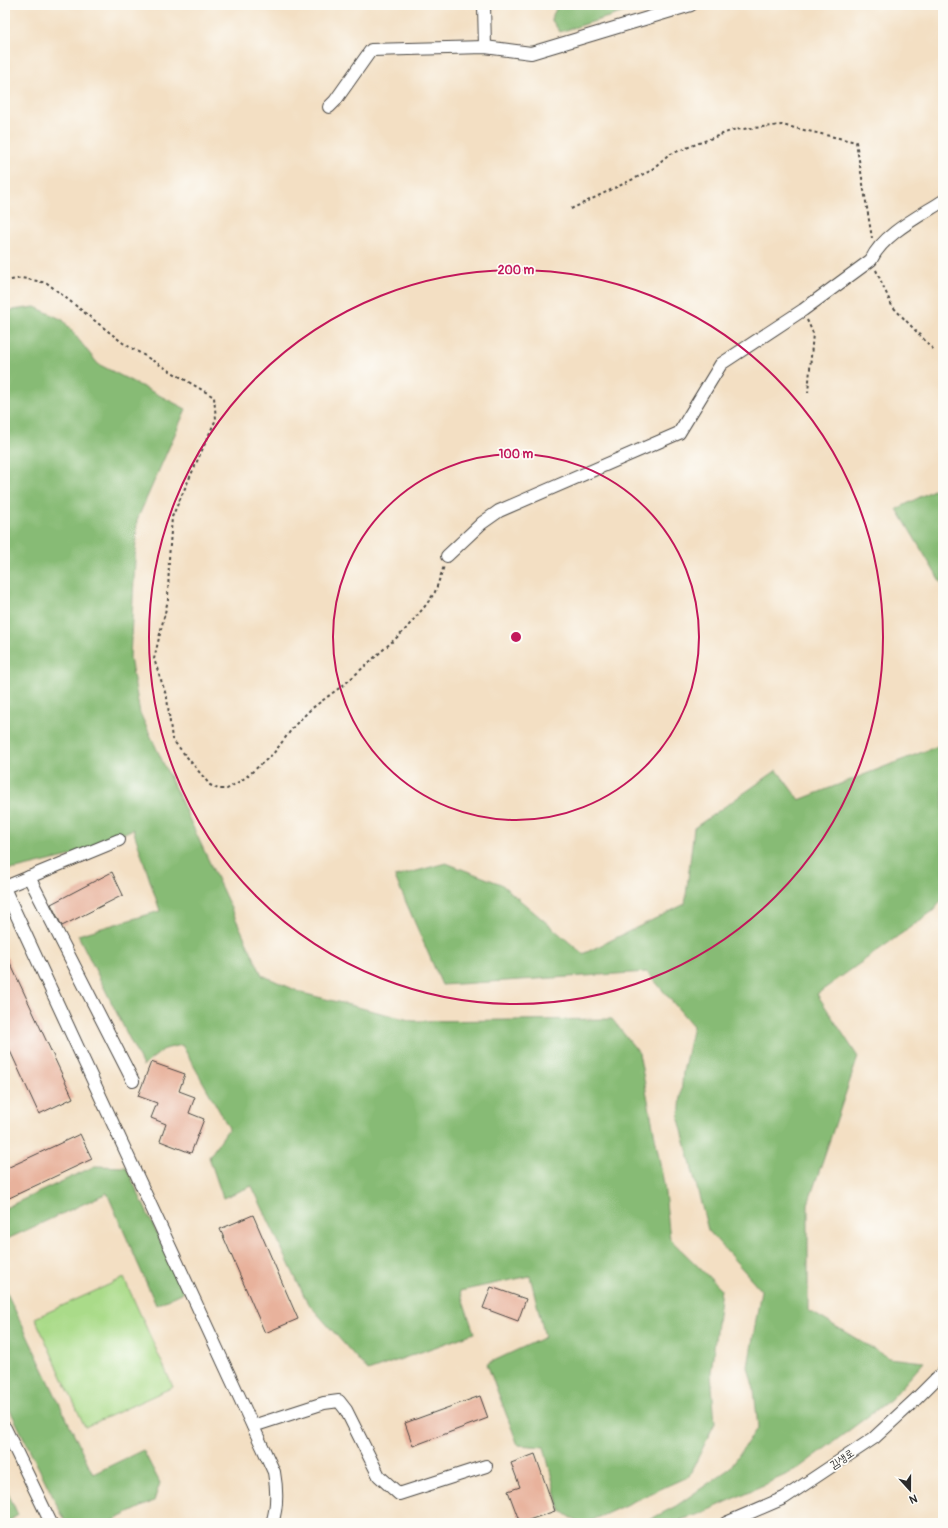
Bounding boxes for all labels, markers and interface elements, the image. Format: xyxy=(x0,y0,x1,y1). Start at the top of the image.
text: 200 m xyxy=(498,263,535,278)
text: 100 m xyxy=(499,447,534,462)
centre of rings xyxy=(509,630,523,644)
street label: 김생로 xyxy=(827,1446,857,1472)
north arrow xyxy=(890,1470,930,1510)
text: N xyxy=(907,1491,919,1506)

